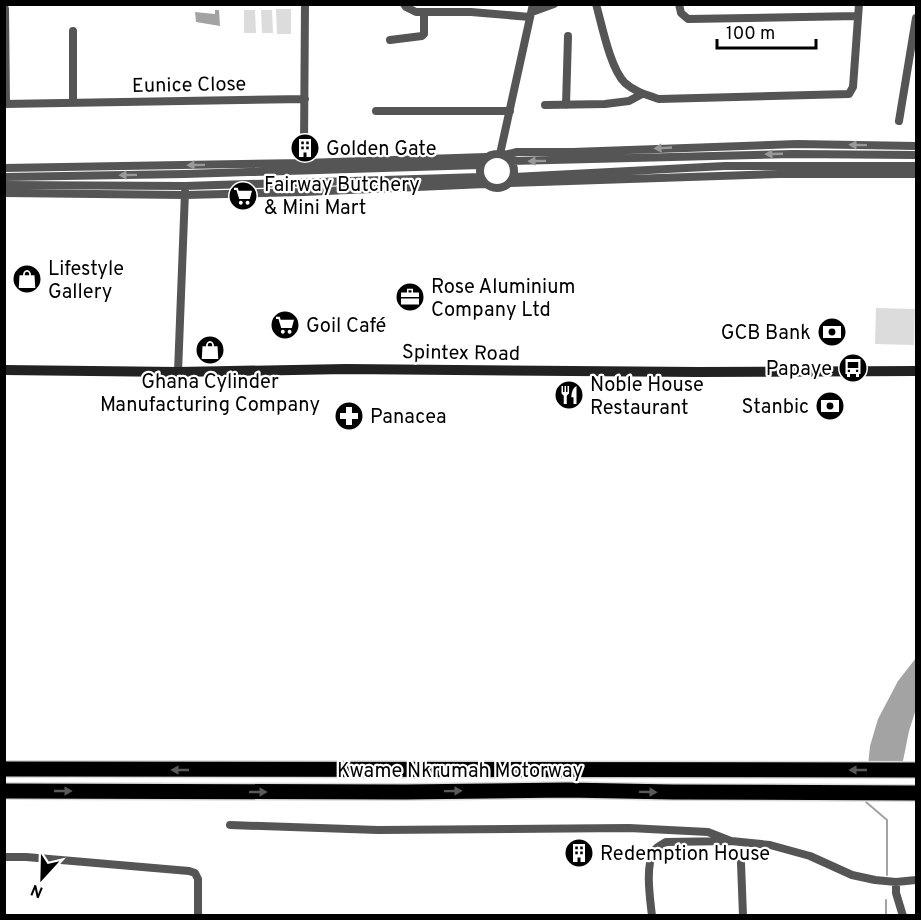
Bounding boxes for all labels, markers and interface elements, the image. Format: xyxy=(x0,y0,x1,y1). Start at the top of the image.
scale bar xyxy=(717,12,816,50)
text: 100 m xyxy=(726,23,775,46)
street label: Eunice Close xyxy=(132,72,246,100)
building icon: Golden Gate xyxy=(289,132,321,164)
place label: Golden Gate xyxy=(326,137,436,163)
one-way arrow xyxy=(849,140,868,150)
one-way arrow xyxy=(654,143,673,152)
one-way arrow xyxy=(765,150,784,159)
one-way arrow xyxy=(528,156,547,165)
one-way arrow xyxy=(187,160,206,170)
one-way arrow xyxy=(118,170,137,180)
place label: Fairway Butchery & Mini Mart xyxy=(264,173,420,222)
supermarket icon: Fairway Butchery & Mini Mart xyxy=(227,180,259,212)
place label: Lifestyle Gallery xyxy=(48,257,124,306)
shop icon: Lifestyle Gallery xyxy=(11,263,43,295)
place label: Rose Aluminium Company Ltd xyxy=(431,275,576,324)
office icon: Rose Aluminium Company Ltd xyxy=(394,281,426,313)
supermarket icon: Goil Café xyxy=(269,309,301,341)
place label: Goil Café xyxy=(306,314,386,340)
bank icon: GCB Bank xyxy=(816,316,848,348)
place label: GCB Bank xyxy=(721,321,811,347)
shop icon: Ghana Cylinder Manufacturing Company xyxy=(194,334,226,366)
street label: Spintex Road xyxy=(402,340,520,368)
bus stop icon: Papaye xyxy=(837,352,869,384)
place label: Papaye xyxy=(766,357,832,383)
place label: Ghana Cylinder Manufacturing Company xyxy=(100,370,320,419)
place label: Noble House Restaurant xyxy=(590,373,704,422)
restaurant icon: Noble House Restaurant xyxy=(553,379,585,411)
bank icon: Stanbic xyxy=(814,390,846,422)
place label: Stanbic xyxy=(742,395,809,421)
pharmacy icon: Panacea xyxy=(333,400,365,432)
place label: Panacea xyxy=(370,405,447,431)
street label: Kwame Nkrumah Motorway xyxy=(337,759,583,785)
one-way arrow xyxy=(171,765,190,774)
one-way arrow xyxy=(849,765,868,775)
one-way arrow xyxy=(53,786,72,796)
one-way arrow xyxy=(443,786,462,796)
one-way arrow xyxy=(248,787,267,797)
one-way arrow xyxy=(638,787,657,796)
building icon: Redemption House xyxy=(563,837,595,869)
place label: Redemption House xyxy=(600,842,770,868)
north arrow xyxy=(12,848,72,908)
text: N xyxy=(28,879,46,901)

